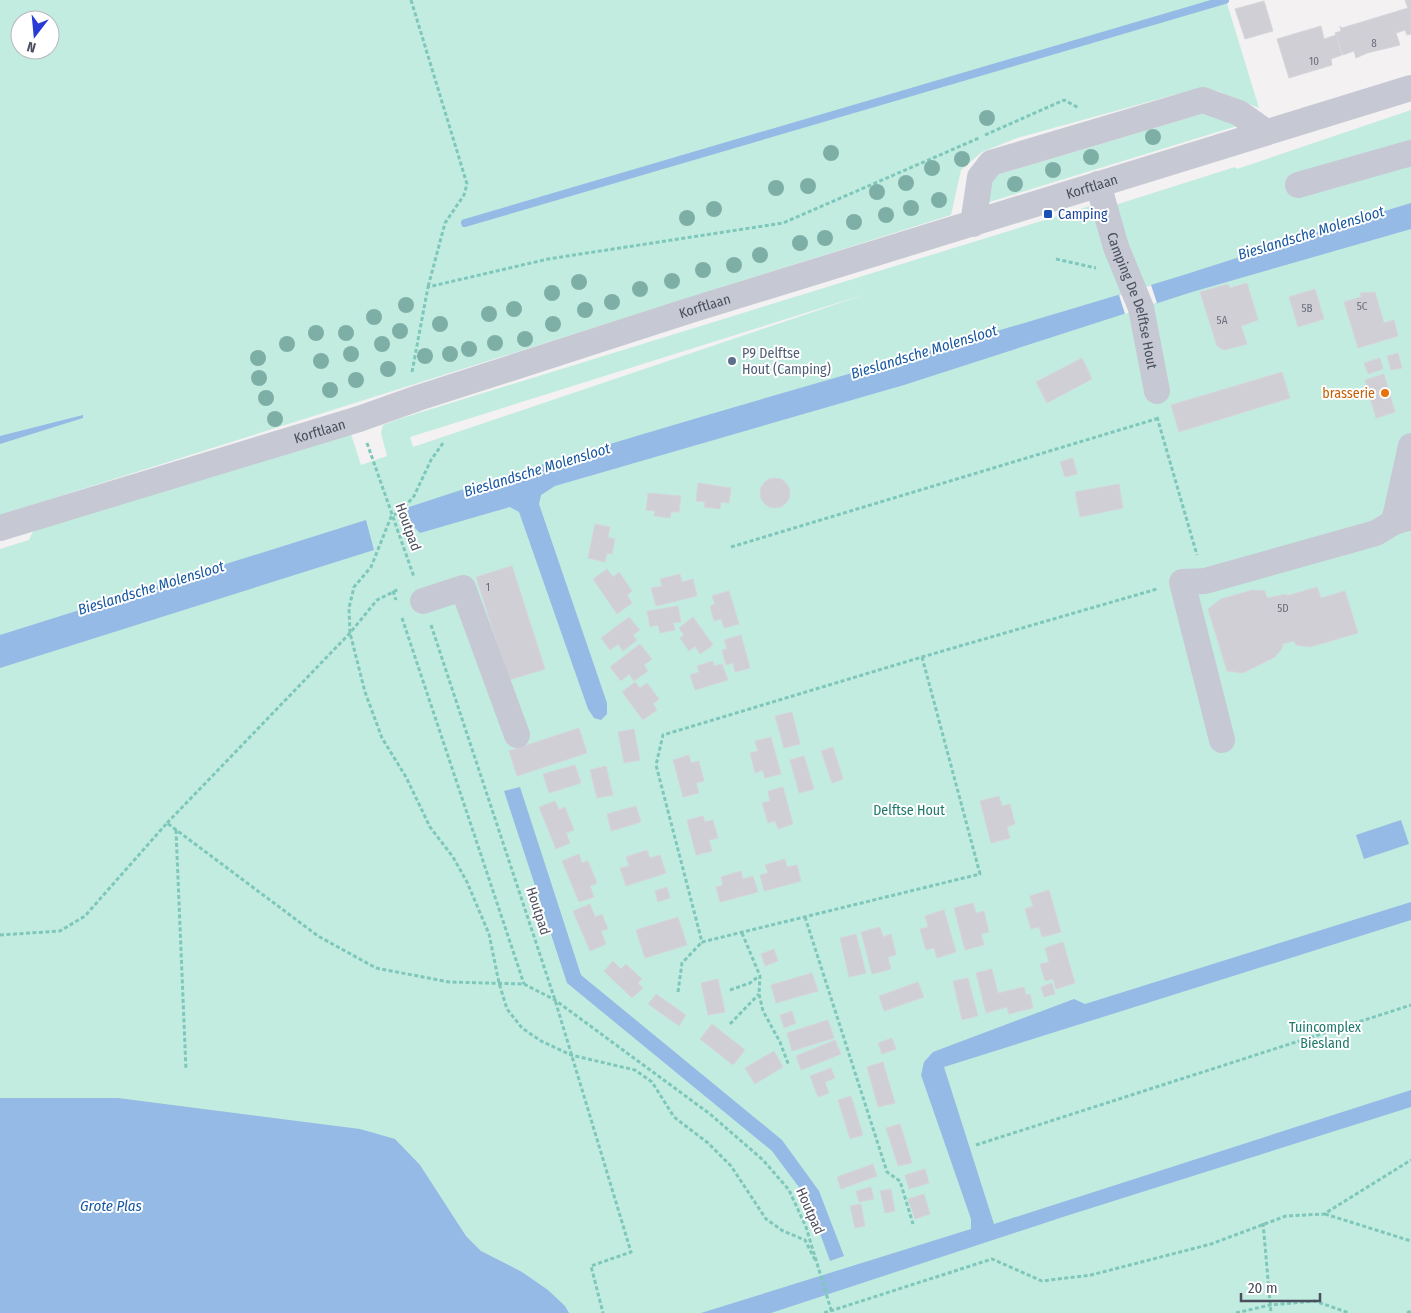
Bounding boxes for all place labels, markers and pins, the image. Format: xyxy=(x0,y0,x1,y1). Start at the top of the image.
place label: Camping xyxy=(1058,206,1108,223)
marker: Camping xyxy=(1042,208,1054,220)
place label: P9 Delftse Hout (Camping) xyxy=(742,345,831,378)
marker: P9 Delftse Hout (Camping) xyxy=(726,355,738,367)
place label: brasserie xyxy=(1322,385,1375,402)
marker: brasserie xyxy=(1379,387,1391,399)

